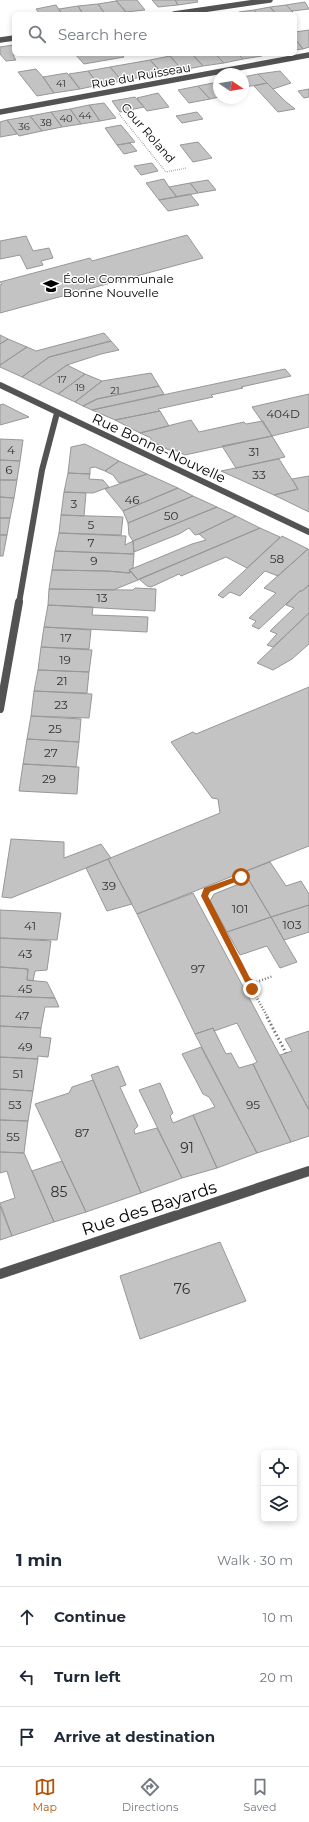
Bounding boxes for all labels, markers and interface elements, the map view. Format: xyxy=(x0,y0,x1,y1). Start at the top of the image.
search box xyxy=(12,12,297,56)
icon: search xyxy=(26,23,48,45)
text: Search here xyxy=(58,25,147,44)
street label: Rue du Ruisseau xyxy=(90,59,192,92)
north arrow xyxy=(213,68,249,104)
house number: 41 xyxy=(56,77,66,90)
street label: Cour Roland xyxy=(118,100,178,166)
house number: 44 xyxy=(78,109,92,122)
house number: 40 xyxy=(59,112,73,125)
house number: 38 xyxy=(40,116,52,129)
house number: 36 xyxy=(18,120,30,133)
place label: École Communale Bonne Nouvelle xyxy=(63,271,174,300)
school or university icon: École Communale Bonne Nouvelle xyxy=(42,277,60,295)
house number: 17 xyxy=(57,373,67,386)
house number: 19 xyxy=(75,381,85,394)
house number: 21 xyxy=(110,384,120,397)
house number: 404D xyxy=(266,406,300,421)
street label: Rue Bonne-Nouvelle xyxy=(89,409,229,487)
house number: 4 xyxy=(7,442,15,457)
house number: 31 xyxy=(248,444,260,459)
house number: 6 xyxy=(5,462,13,477)
house number: 33 xyxy=(252,467,266,482)
house number: 46 xyxy=(124,492,140,507)
house number: 3 xyxy=(71,496,78,511)
house number: 50 xyxy=(164,508,178,523)
house number: 5 xyxy=(88,517,95,532)
house number: 7 xyxy=(87,535,95,550)
house number: 58 xyxy=(270,551,285,566)
house number: 9 xyxy=(90,553,98,568)
house number: 13 xyxy=(96,590,108,605)
house number: 17 xyxy=(60,630,72,645)
house number: 19 xyxy=(59,652,71,667)
house number: 21 xyxy=(56,673,68,688)
house number: 23 xyxy=(54,697,68,712)
house number: 25 xyxy=(48,721,62,736)
house number: 27 xyxy=(44,745,58,760)
house number: 29 xyxy=(42,771,56,786)
route start xyxy=(232,868,250,886)
house number: 39 xyxy=(102,878,116,893)
house number: 101 xyxy=(232,901,248,916)
house number: 103 xyxy=(283,917,302,932)
house number: 41 xyxy=(24,918,36,933)
house number: 43 xyxy=(18,946,32,961)
house number: 97 xyxy=(191,961,205,976)
route end xyxy=(243,980,261,998)
house number: 45 xyxy=(18,981,33,996)
house number: 47 xyxy=(15,1008,29,1023)
house number: 49 xyxy=(17,1039,33,1054)
house number: 51 xyxy=(12,1066,24,1081)
house number: 53 xyxy=(8,1097,22,1112)
house number: 95 xyxy=(246,1097,260,1112)
house number: 87 xyxy=(75,1125,89,1140)
house number: 55 xyxy=(6,1129,20,1144)
house number: 91 xyxy=(180,1139,194,1157)
street label: Rue des Bayards xyxy=(79,1177,219,1239)
house number: 85 xyxy=(51,1183,68,1201)
house number: 76 xyxy=(174,1280,191,1298)
map controls xyxy=(261,1450,297,1522)
button: locate xyxy=(261,1450,297,1486)
button: layers xyxy=(261,1486,297,1522)
text: 1 min xyxy=(16,1550,62,1570)
text: Walk · 30 m xyxy=(217,1552,293,1568)
icon: ahead xyxy=(16,1606,38,1628)
text: Continue xyxy=(54,1607,126,1626)
text: 10 m xyxy=(263,1609,293,1625)
icon: left xyxy=(16,1666,38,1688)
text: Turn left xyxy=(54,1667,121,1686)
text: 20 m xyxy=(260,1669,293,1685)
icon: arrive xyxy=(16,1726,38,1748)
text: Arrive at destination xyxy=(54,1727,215,1746)
tab: Map xyxy=(33,1776,57,1814)
tab: Directions xyxy=(122,1776,178,1814)
tab: Saved xyxy=(243,1776,276,1814)

